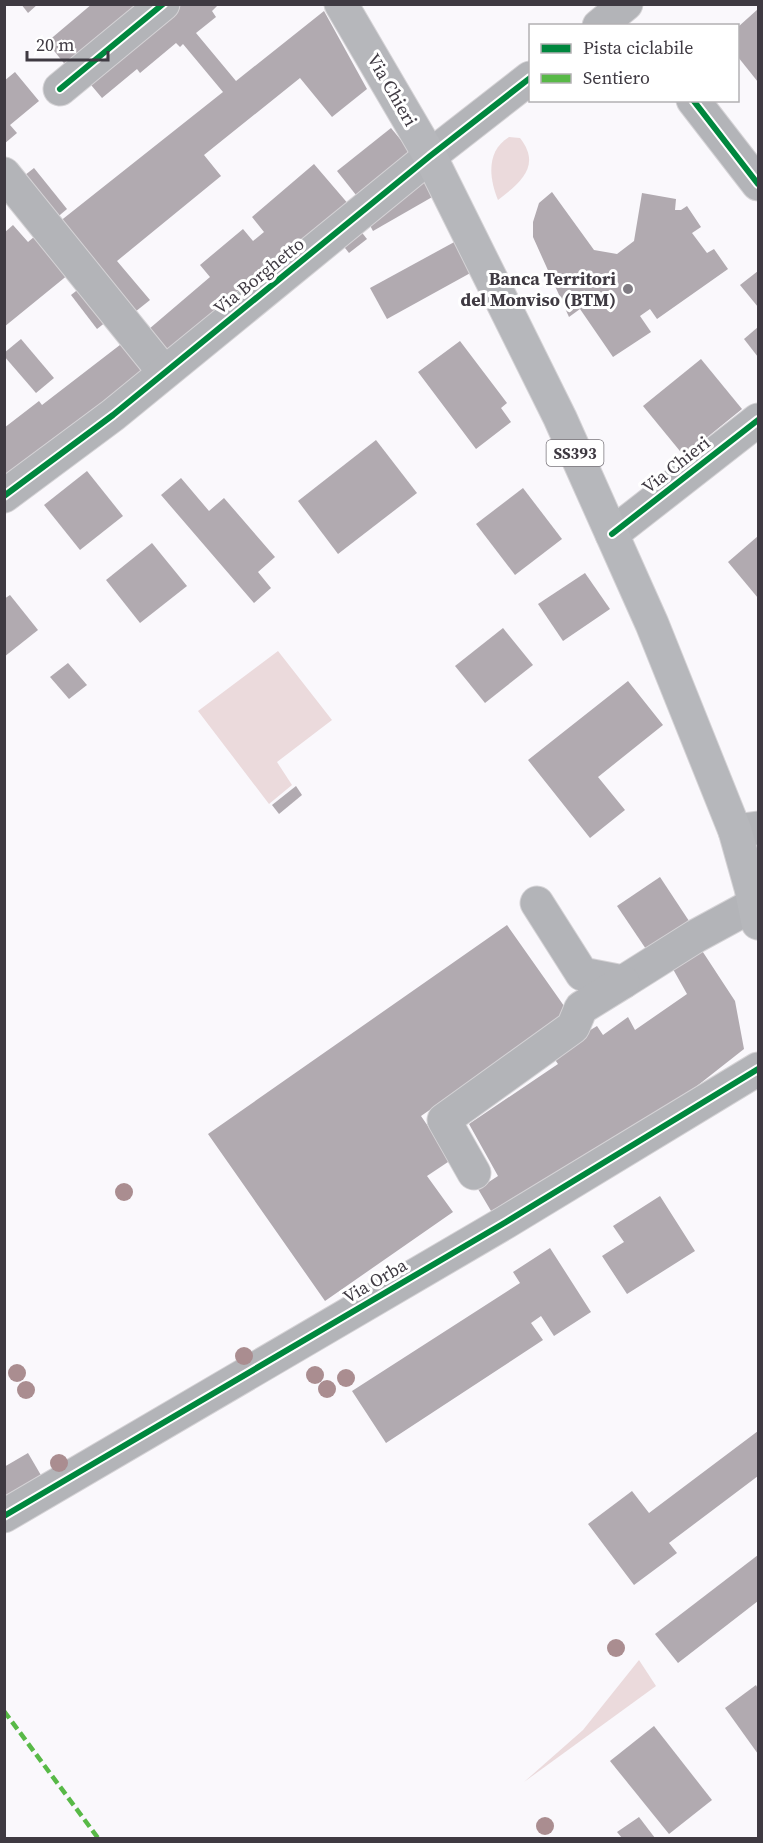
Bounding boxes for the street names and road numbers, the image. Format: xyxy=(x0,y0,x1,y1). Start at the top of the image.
street label: Via Chieri xyxy=(362,49,423,131)
street label: Via Borghetto xyxy=(208,231,309,320)
street label: Via Chieri xyxy=(636,430,715,499)
road number: SS393 xyxy=(546,440,604,466)
street label: Via Orba xyxy=(338,1252,412,1309)

